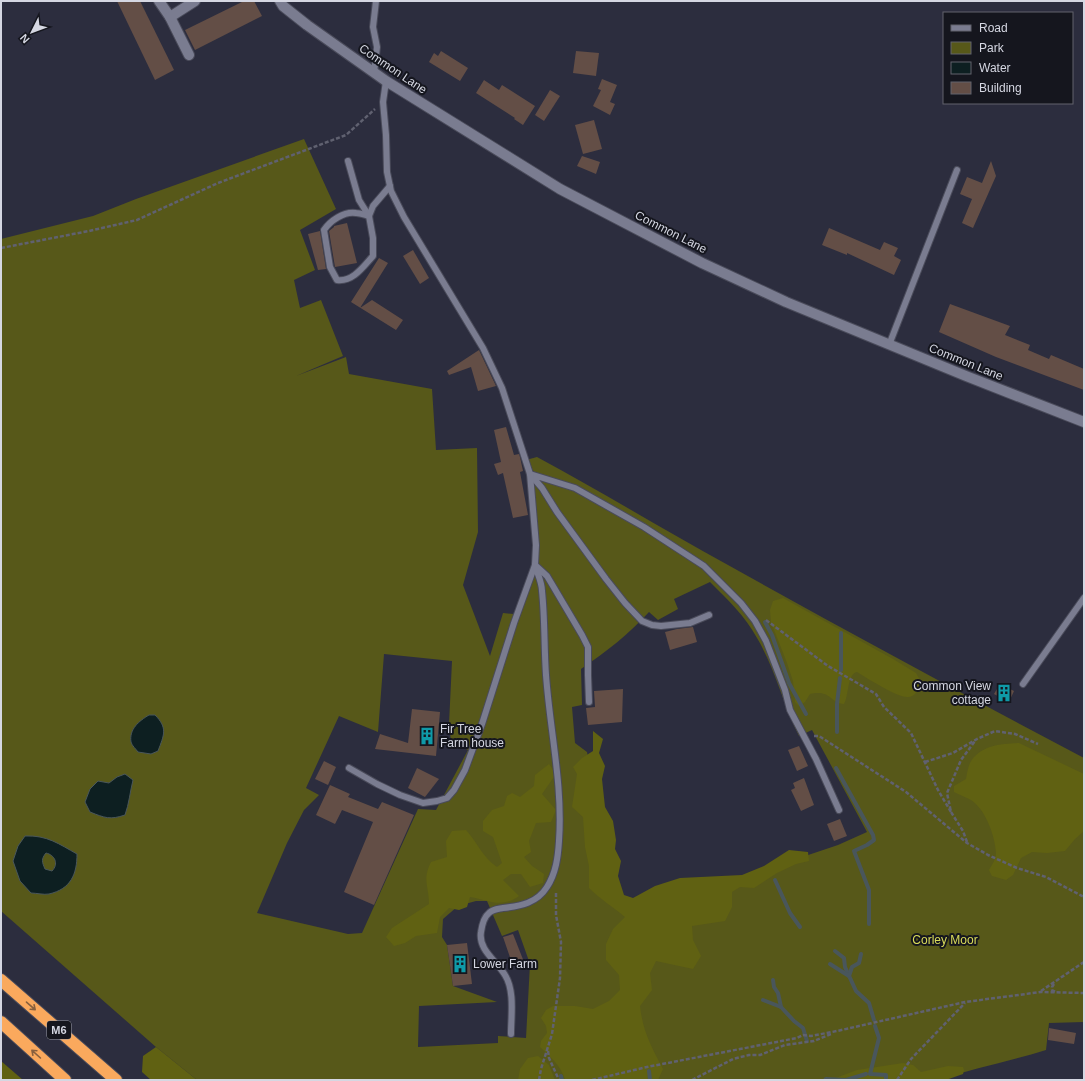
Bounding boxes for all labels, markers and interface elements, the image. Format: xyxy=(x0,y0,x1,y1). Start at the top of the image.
north arrow xyxy=(12,12,52,52)
legend xyxy=(943,12,1073,104)
text: Road xyxy=(979,21,1008,35)
text: N xyxy=(17,32,32,46)
street label: Common Lane xyxy=(356,41,430,97)
text: Park xyxy=(979,41,1005,55)
text: Water xyxy=(979,61,1011,75)
text: Building xyxy=(979,81,1022,95)
street label: Common Lane xyxy=(633,208,710,256)
street label: Common Lane xyxy=(927,341,1005,383)
place label: Common View cottage xyxy=(913,679,991,707)
building icon: Common View cottage xyxy=(994,683,1014,703)
place label: Fir Tree Farm house xyxy=(440,722,504,750)
building icon: Fir Tree Farm house xyxy=(417,726,437,746)
park label: Corley Moor xyxy=(912,933,978,947)
building icon: Lower Farm xyxy=(450,954,470,974)
place label: Lower Farm xyxy=(473,957,537,971)
one-way arrow xyxy=(25,1001,36,1010)
road number: M6 xyxy=(47,1021,71,1039)
one-way arrow xyxy=(31,1049,41,1058)

